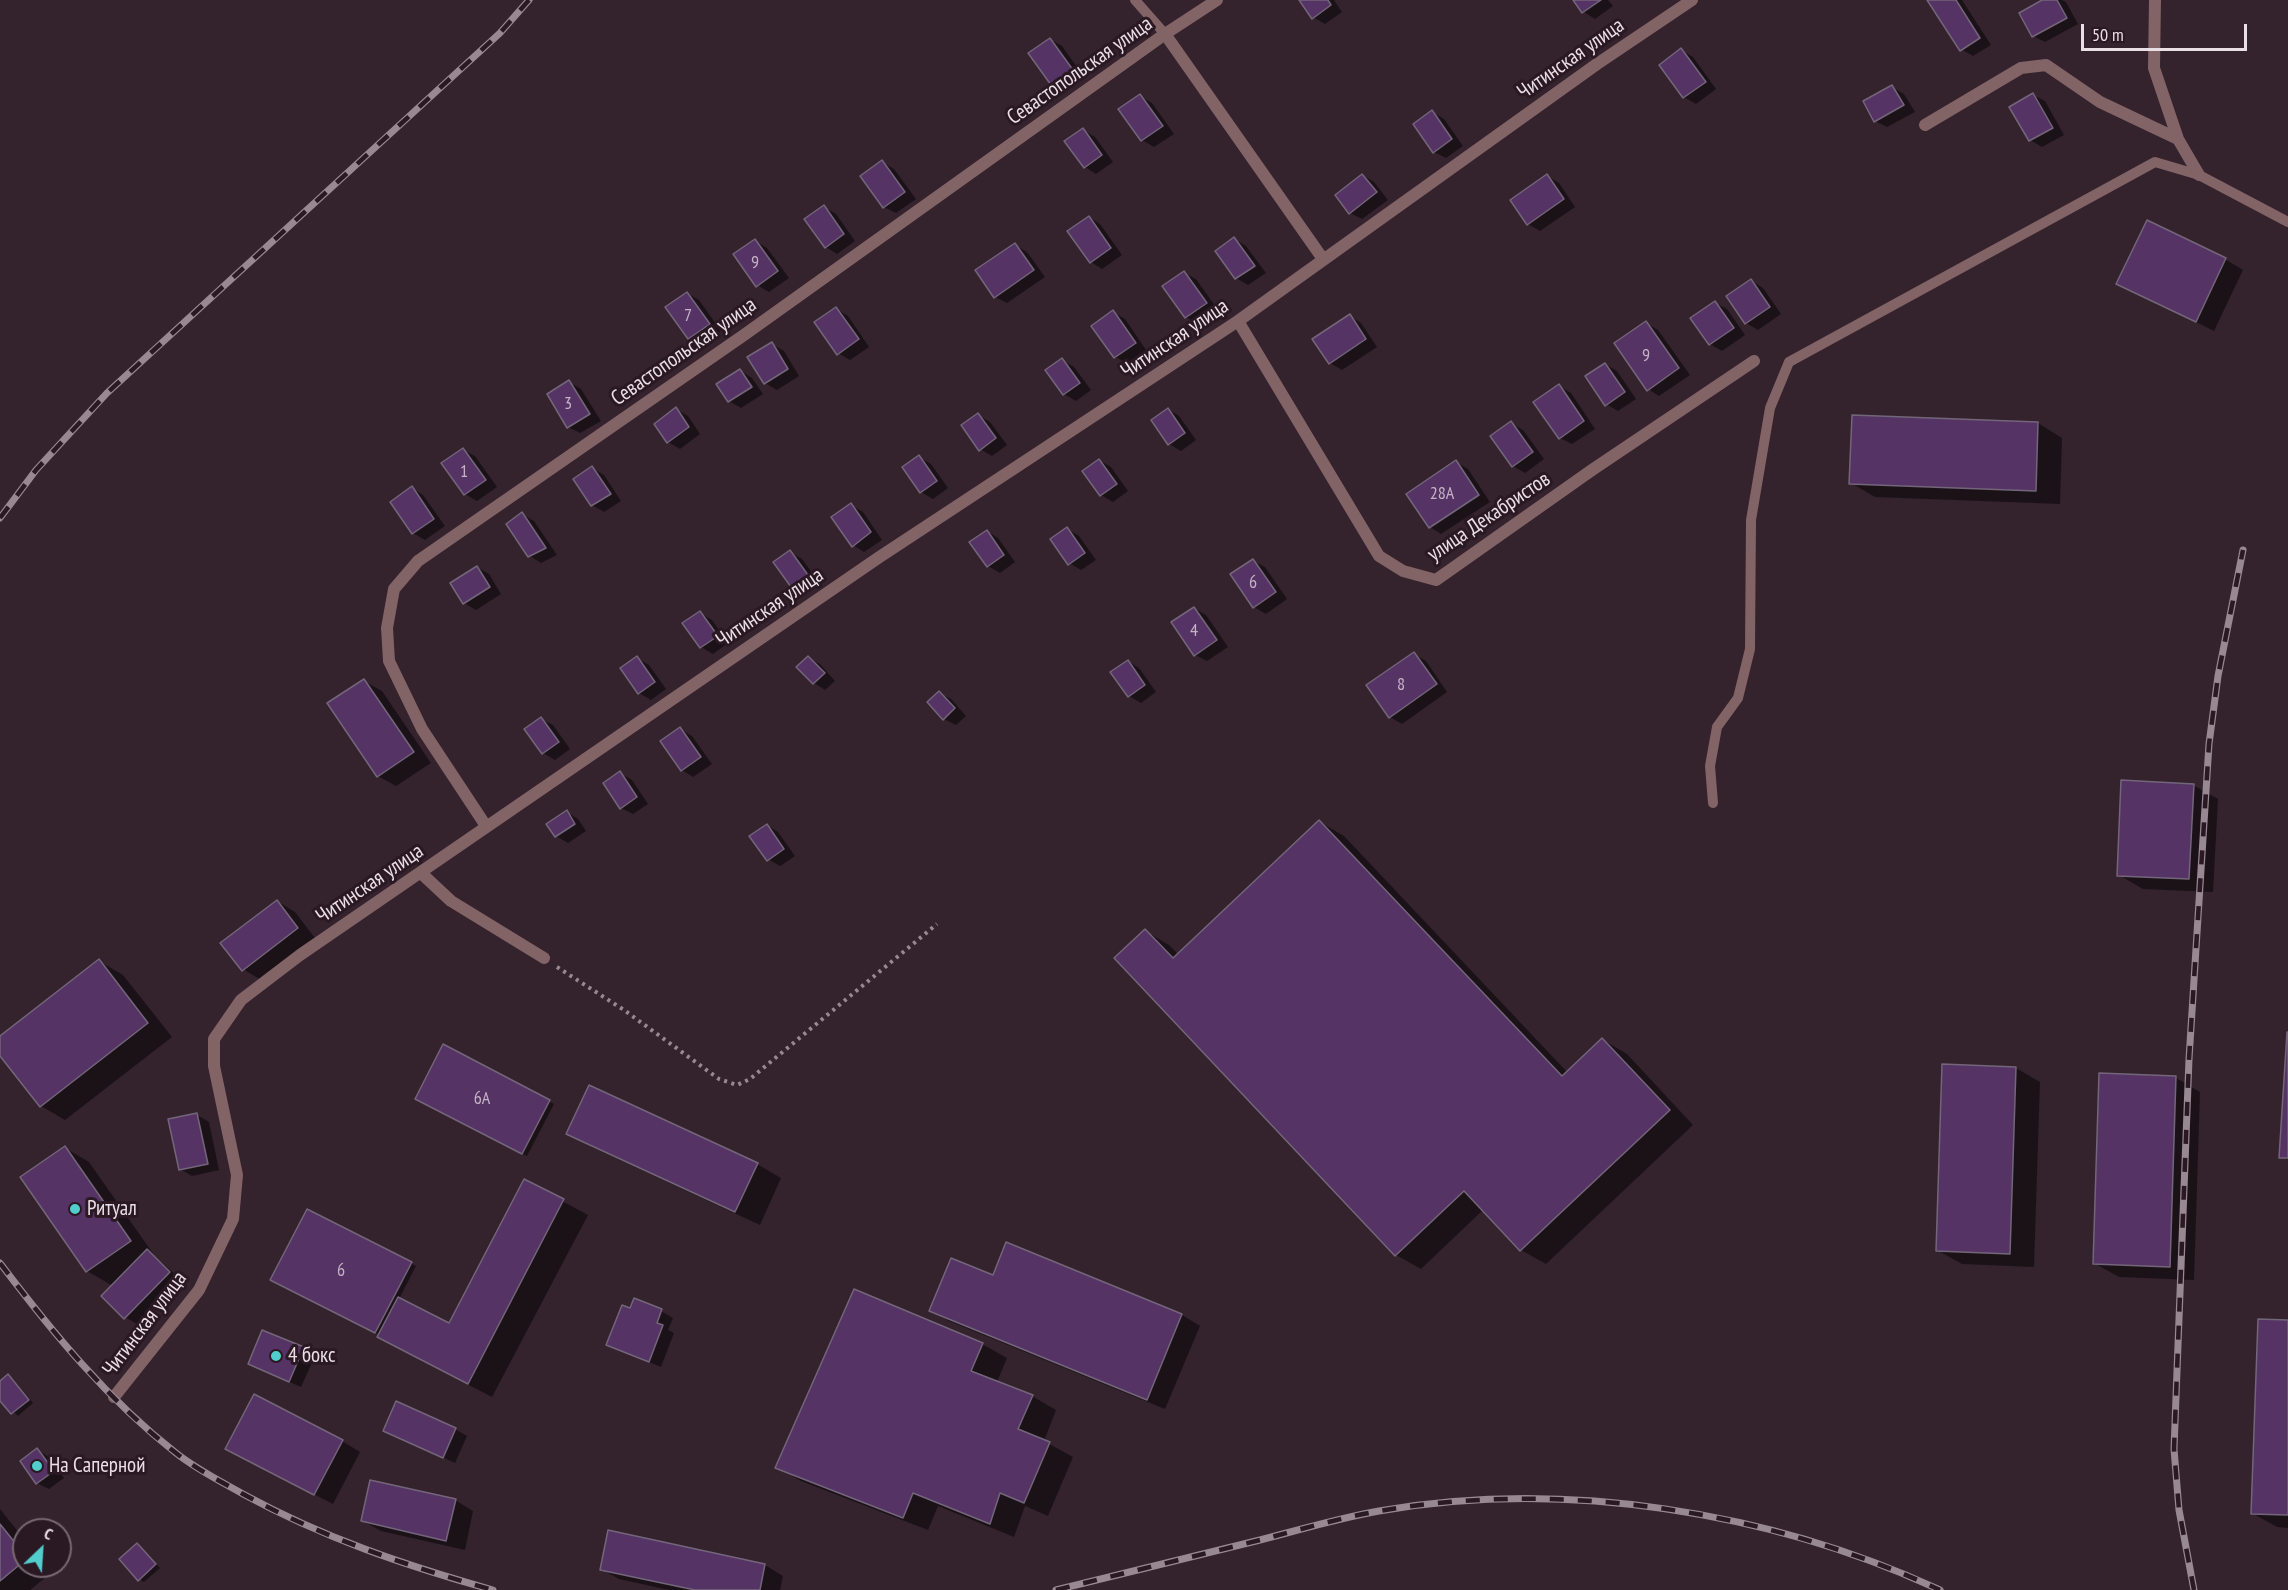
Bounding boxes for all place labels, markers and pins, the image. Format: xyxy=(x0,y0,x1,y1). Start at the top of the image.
place label: Ритуал xyxy=(87,1196,137,1222)
marker: Ритуал xyxy=(68,1202,82,1216)
place label: 4 бокс xyxy=(288,1343,335,1369)
marker: 4 бокс xyxy=(269,1349,283,1363)
place label: На Саперной xyxy=(49,1453,145,1479)
marker: На Саперной xyxy=(30,1459,44,1473)

